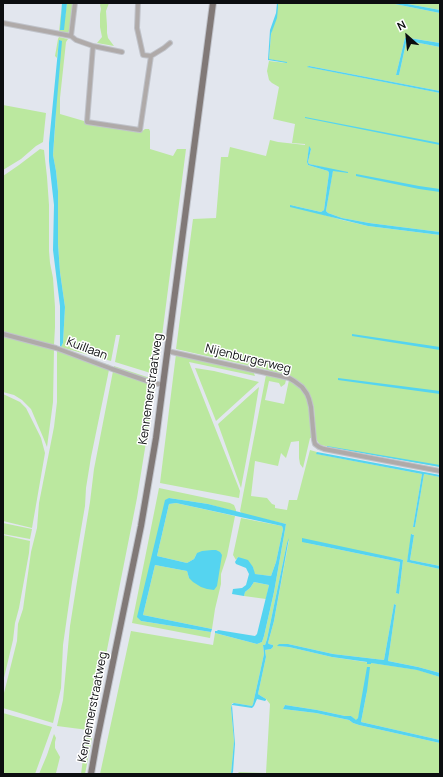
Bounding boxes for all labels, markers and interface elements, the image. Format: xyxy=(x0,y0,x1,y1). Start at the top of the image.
north arrow xyxy=(387,16,427,56)
text: N xyxy=(394,16,408,33)
street label: Kennemerstraatweg xyxy=(136,332,166,446)
street label: Kuillaan xyxy=(64,335,110,363)
street label: Nijenburgerweg xyxy=(204,341,292,377)
street label: Kennemerstraatweg xyxy=(75,651,111,763)

